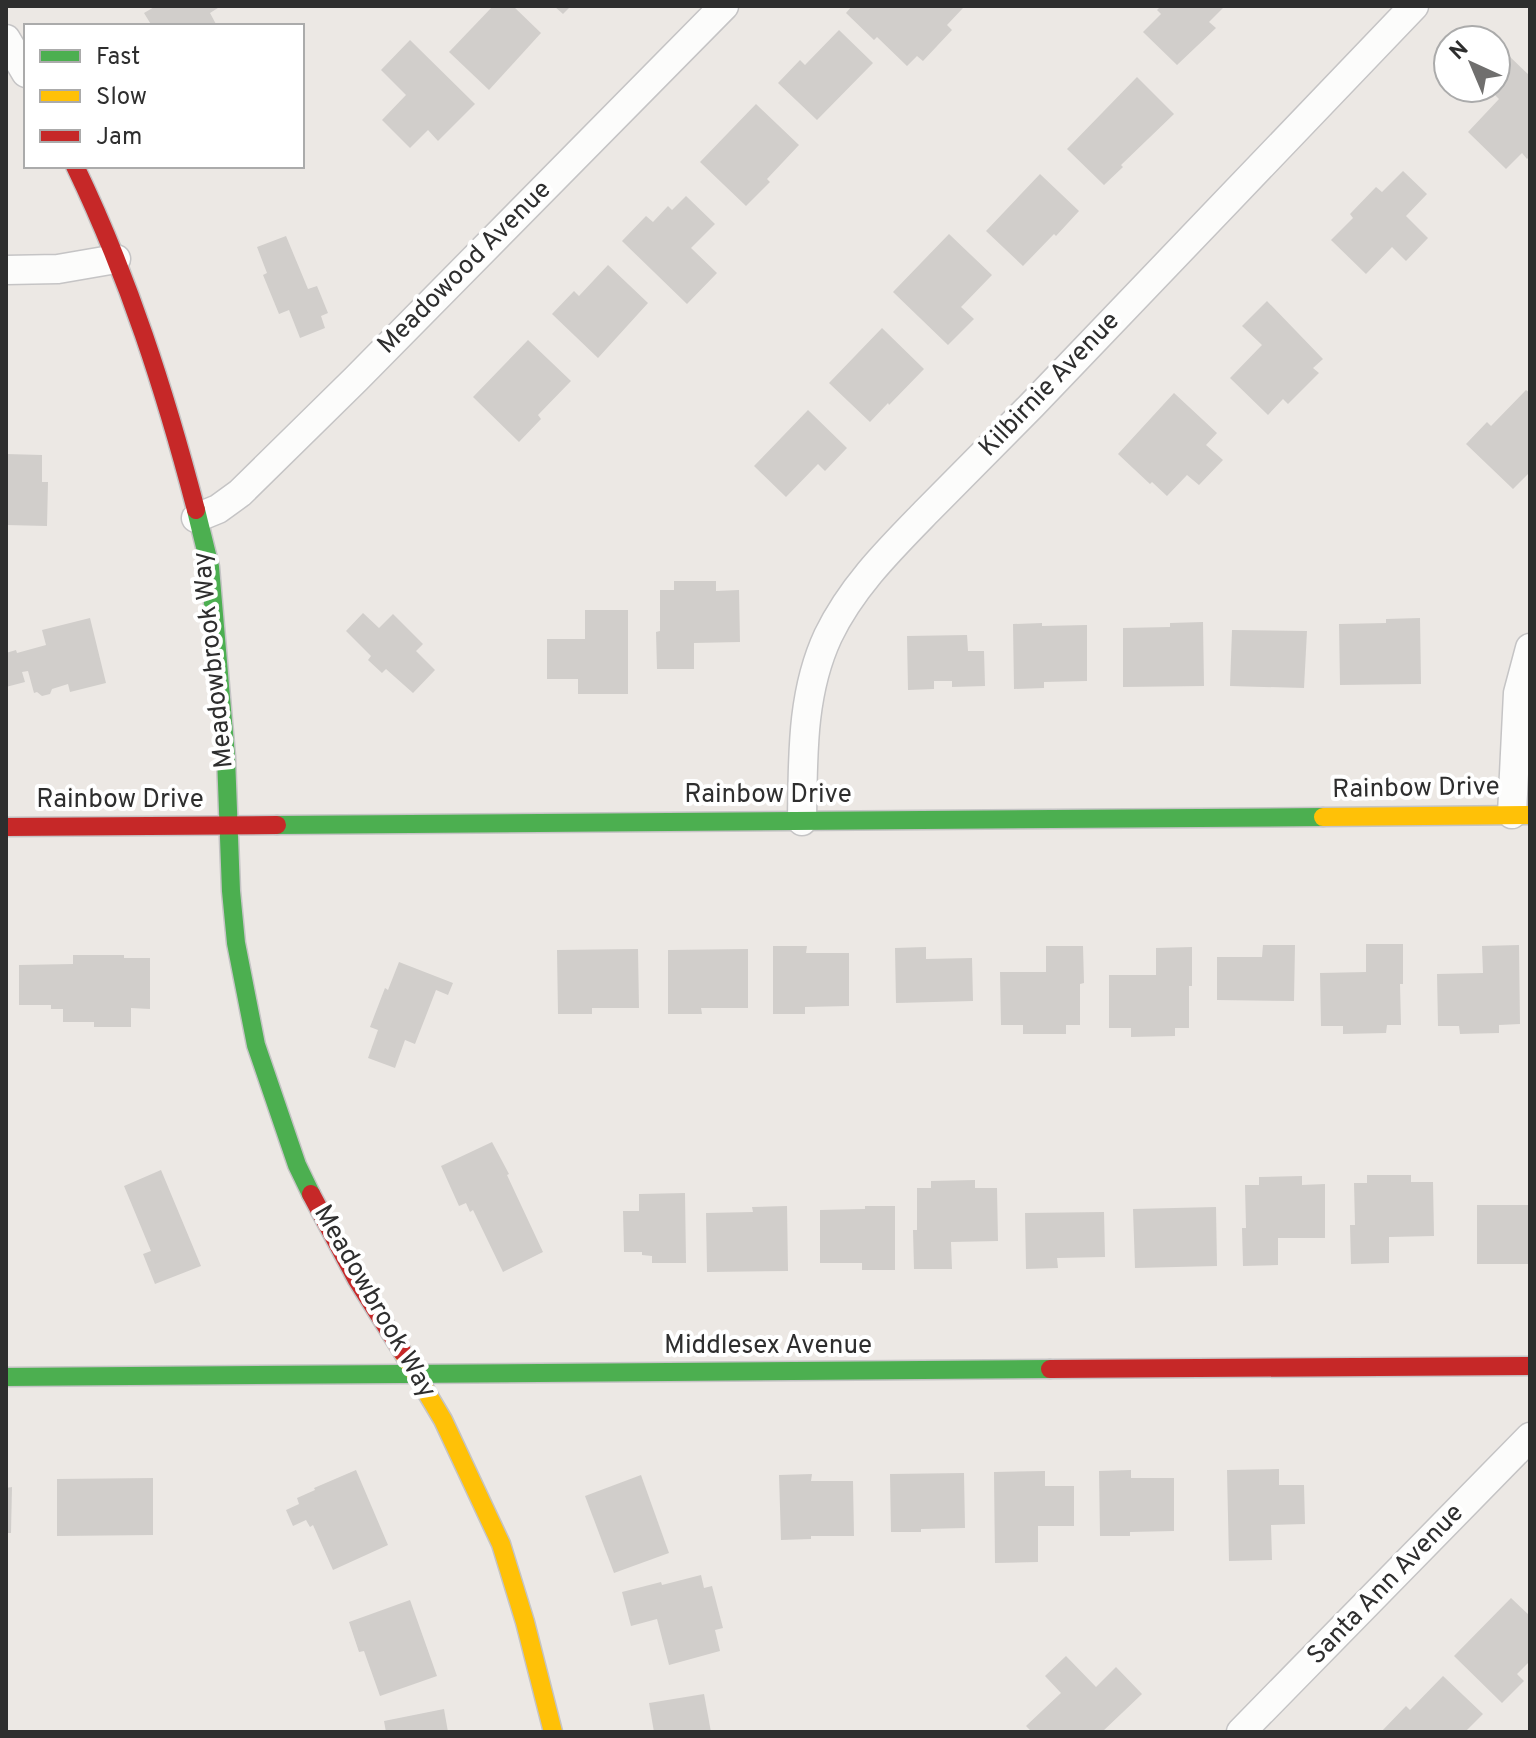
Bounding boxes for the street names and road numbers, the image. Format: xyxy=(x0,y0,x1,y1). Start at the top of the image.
street label: Meadowood Avenue xyxy=(371,174,559,362)
street label: Kilbirnie Avenue xyxy=(972,306,1128,464)
street label: Meadowbrook Way xyxy=(186,550,242,770)
street label: Rainbow Drive xyxy=(1332,771,1500,807)
street label: Rainbow Drive xyxy=(684,779,852,812)
street label: Rainbow Drive xyxy=(36,784,204,817)
street label: Meadowbrook Way xyxy=(305,1199,443,1405)
street label: Middlesex Avenue xyxy=(664,1330,872,1363)
street label: Santa Ann Avenue xyxy=(1301,1498,1471,1672)

